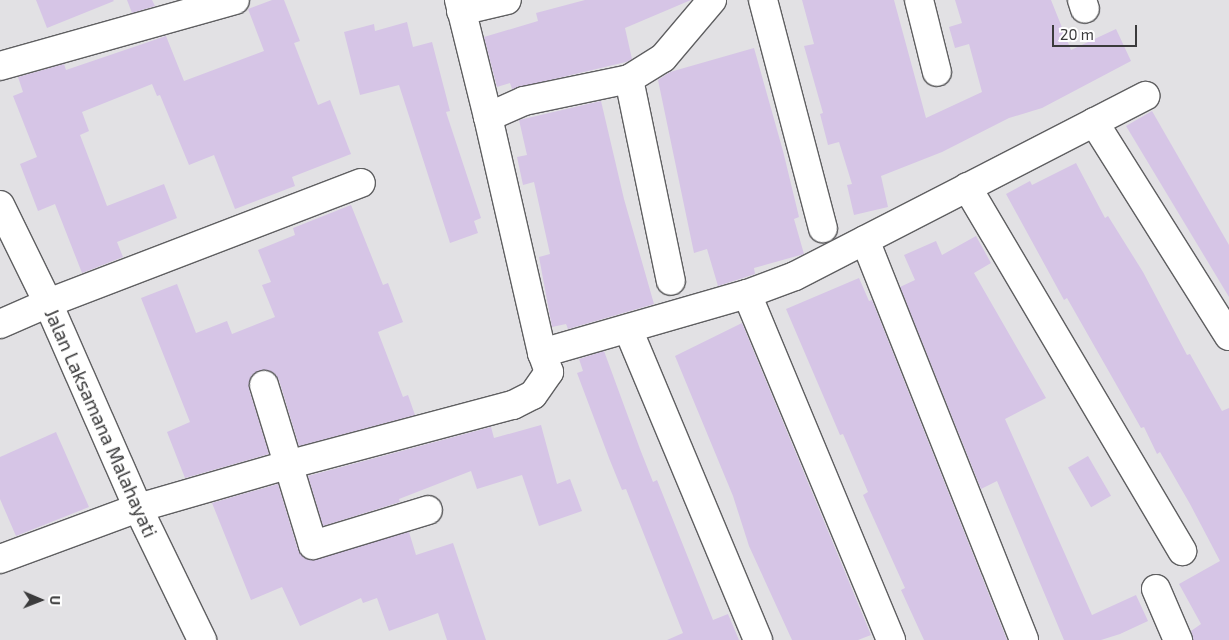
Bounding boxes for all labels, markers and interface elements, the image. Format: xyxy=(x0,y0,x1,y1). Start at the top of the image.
scale bar xyxy=(1054,15,1139,47)
text: 20 m xyxy=(1060,25,1094,43)
street label: Jalan Laksamana Malahayati xyxy=(40,305,162,541)
north arrow xyxy=(15,575,65,625)
text: U xyxy=(47,595,64,605)

